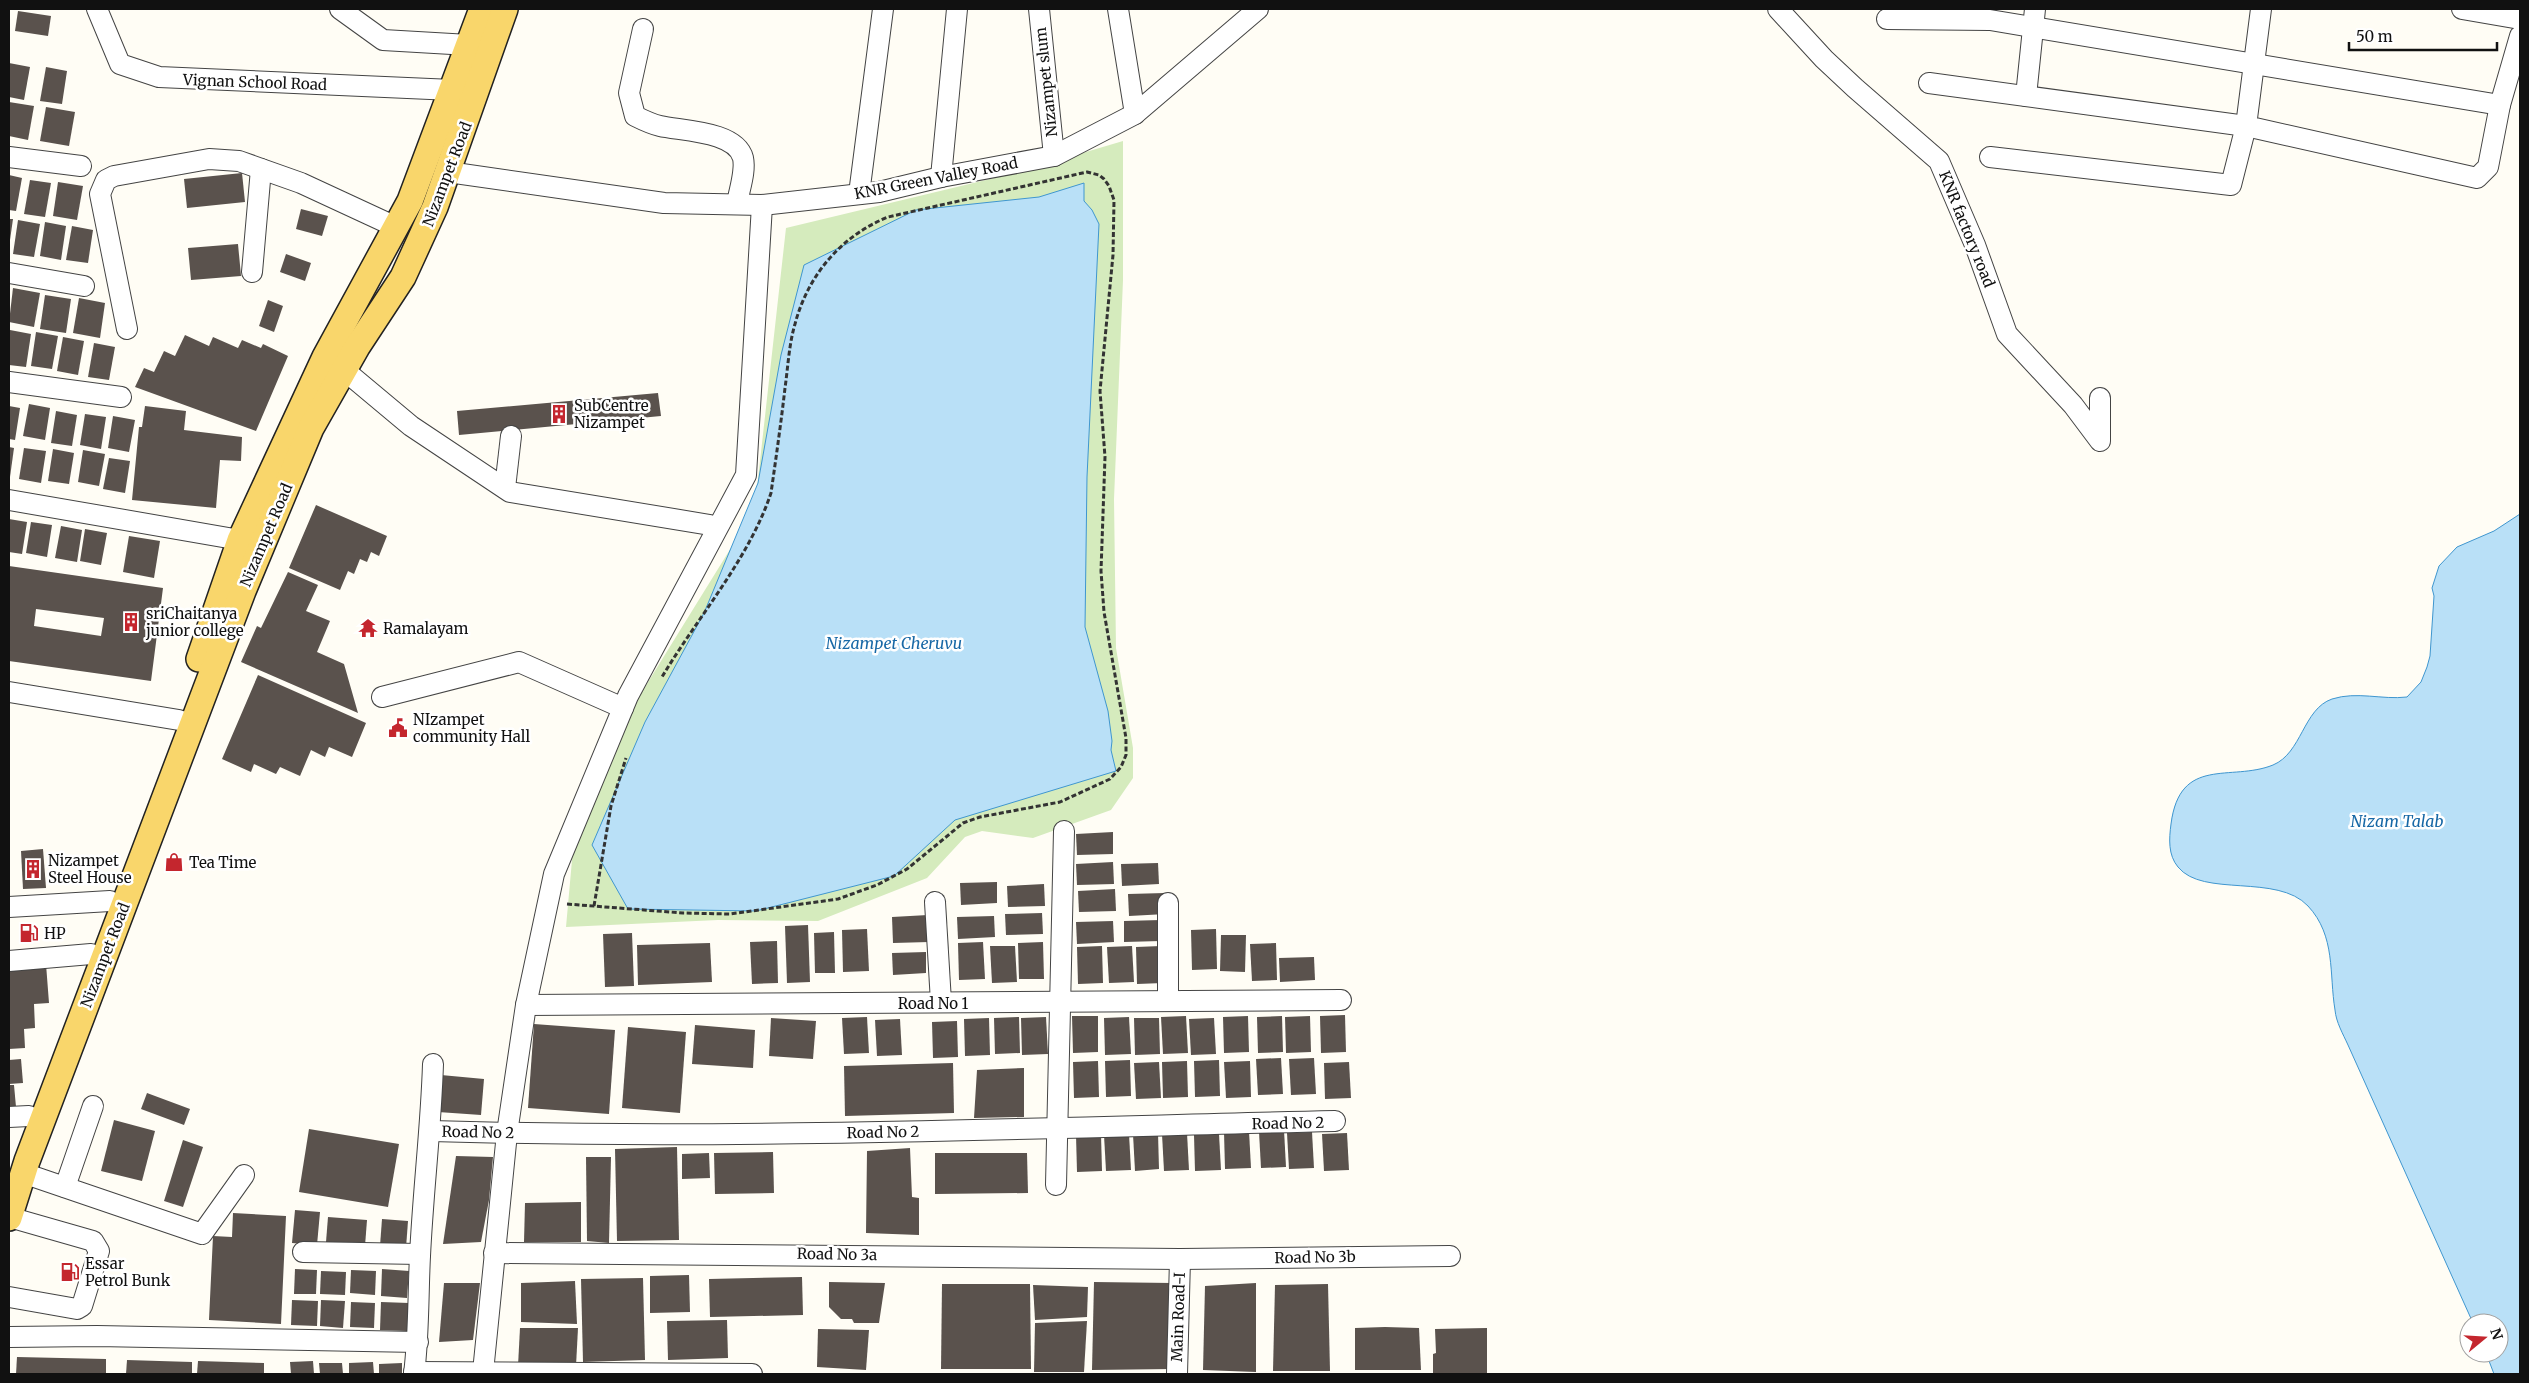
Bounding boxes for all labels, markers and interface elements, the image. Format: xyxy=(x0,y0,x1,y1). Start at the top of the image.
scale bar xyxy=(2349,20,2496,52)
street label: Nizampet slum xyxy=(1031,26,1061,138)
text: 50 m xyxy=(2356,27,2393,46)
street label: Vignan School Road xyxy=(182,70,327,94)
street label: Nizampet Road xyxy=(418,119,476,229)
street label: KNR Green Valley Road xyxy=(853,153,1019,203)
street label: KNR factory road xyxy=(1935,168,1999,290)
place label: SubCentre Nizampet xyxy=(574,396,649,432)
building icon: SubCentre Nizampet xyxy=(548,403,570,425)
street label: Nizampet Road xyxy=(236,480,296,590)
place label: sriChaitanya junior college xyxy=(145,604,244,640)
building icon: sriChaitanya junior college xyxy=(120,611,142,633)
temple icon: Ramalayam xyxy=(357,617,379,639)
place label: Ramalayam xyxy=(383,619,469,638)
water label: Nizampet Cheruvu xyxy=(826,633,962,653)
place label: NIzampet community Hall xyxy=(413,710,530,746)
public building icon: NIzampet community Hall xyxy=(387,717,409,739)
water label: Nizam Talab xyxy=(2350,811,2444,831)
place label: Nizampet Steel House xyxy=(48,851,132,887)
shop icon: Tea Time xyxy=(163,851,185,873)
place label: Tea Time xyxy=(189,853,257,872)
building icon: Nizampet Steel House xyxy=(22,858,44,880)
street label: Nizampet Road xyxy=(76,900,134,1010)
fuel station icon: HP xyxy=(18,922,40,944)
place label: HP xyxy=(44,924,66,943)
street label: Road No 1 xyxy=(898,994,968,1013)
street label: Road No 2 xyxy=(1251,1113,1325,1133)
street label: Road No 2 xyxy=(441,1122,515,1142)
street label: Road No 2 xyxy=(846,1122,920,1142)
street label: Road No 3a xyxy=(797,1244,877,1264)
street label: Road No 3b xyxy=(1274,1247,1356,1267)
place label: Essar Petrol Bunk xyxy=(85,1254,171,1290)
fuel station icon: Essar Petrol Bunk xyxy=(59,1261,81,1283)
street label: Main Road-I xyxy=(1167,1272,1189,1362)
north arrow xyxy=(2459,1313,2509,1363)
text: N xyxy=(2486,1326,2507,1342)

